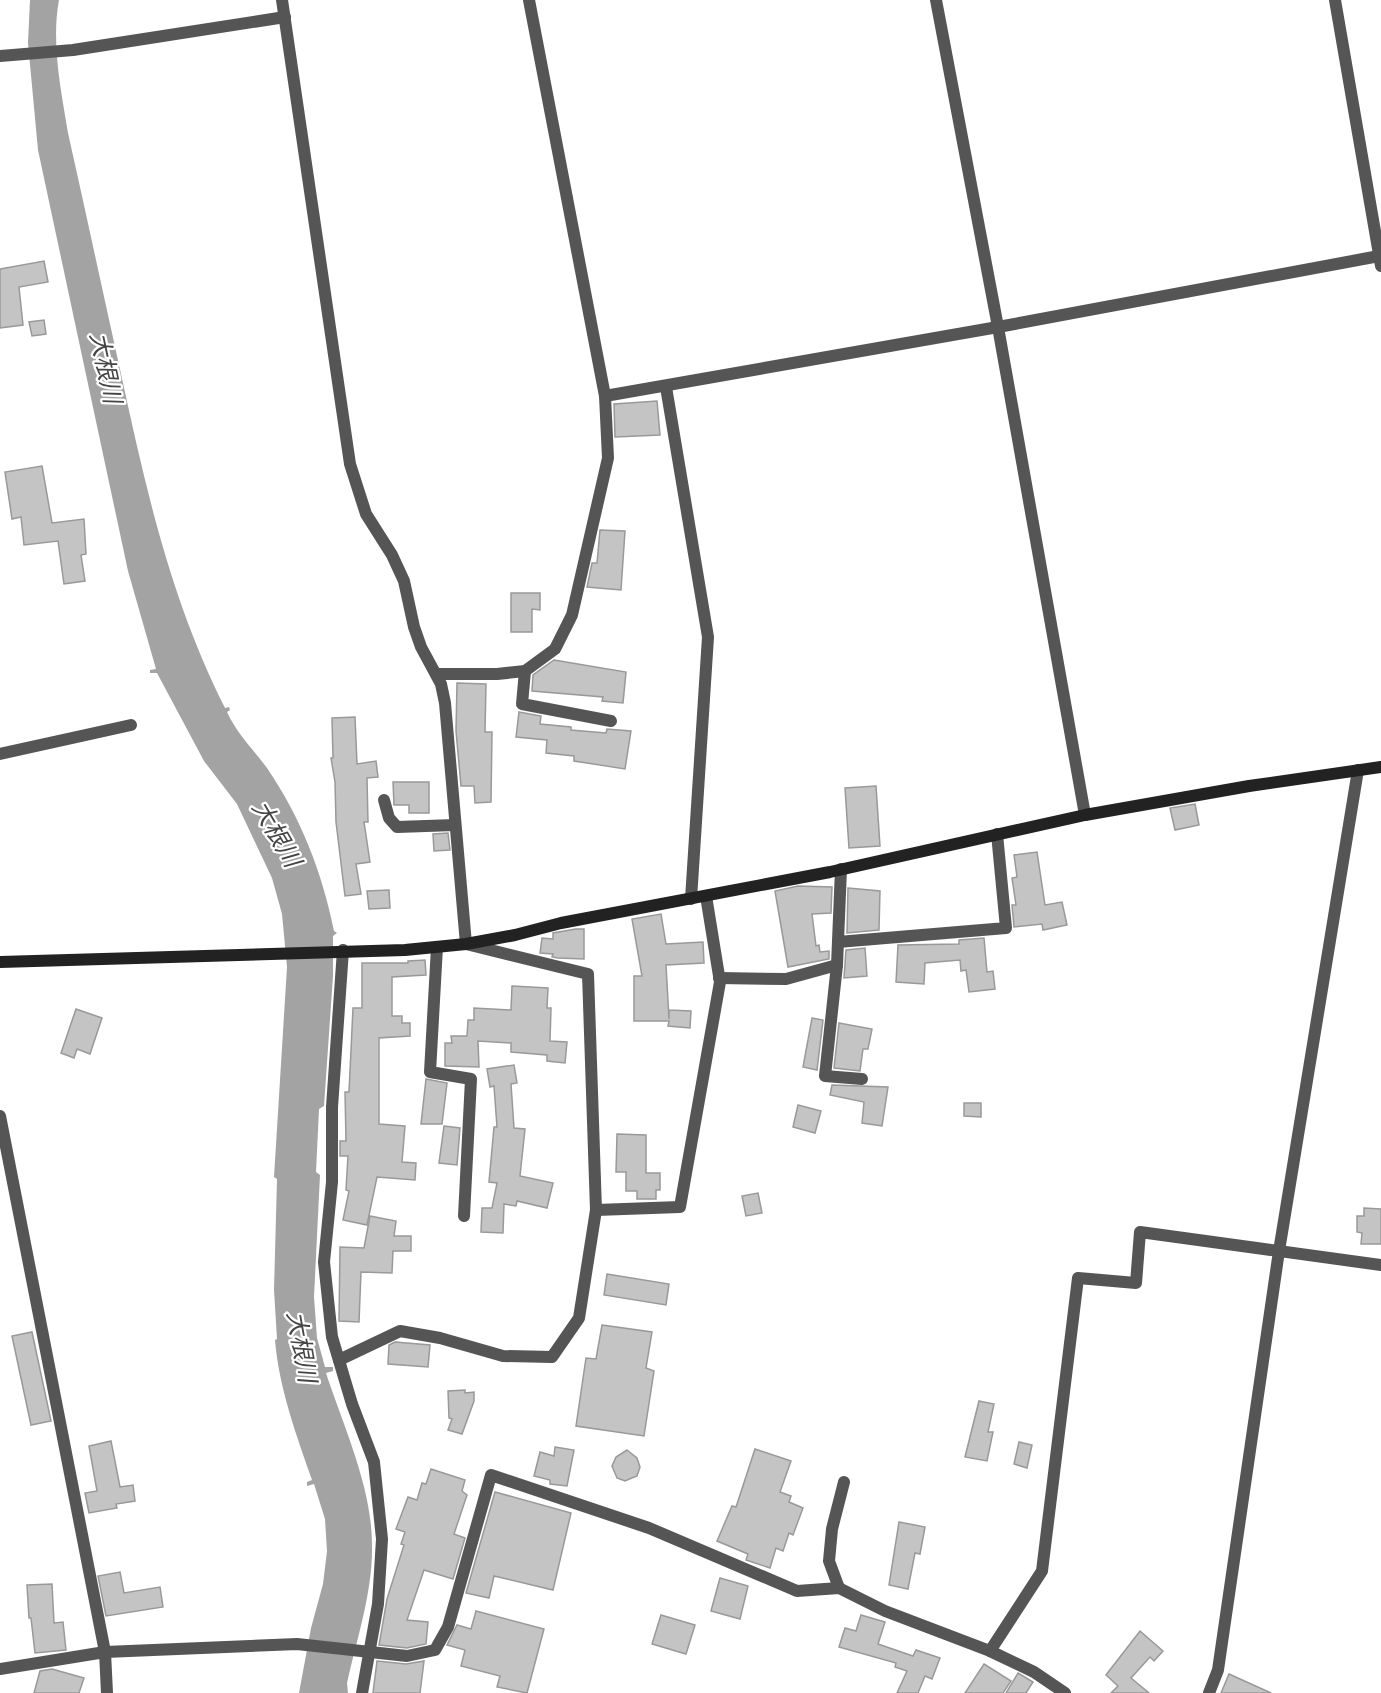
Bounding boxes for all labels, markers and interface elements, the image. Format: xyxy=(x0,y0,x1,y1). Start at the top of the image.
water label: 大根川 xyxy=(83,330,127,409)
water label: 大根川 xyxy=(245,796,308,875)
water label: 大根川 xyxy=(280,1309,322,1388)

